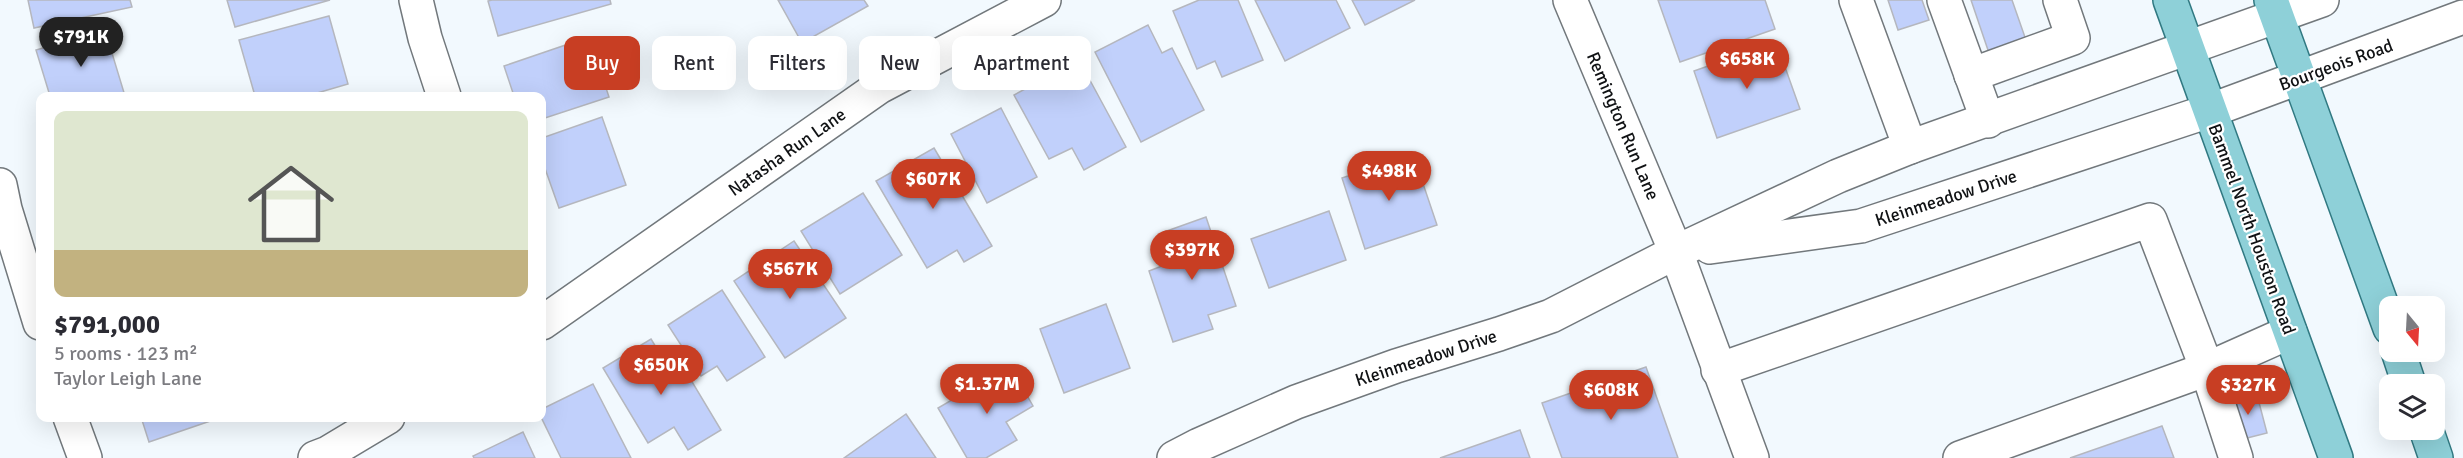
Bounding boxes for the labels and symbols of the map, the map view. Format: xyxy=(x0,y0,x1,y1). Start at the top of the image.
pin: $791K xyxy=(39,17,123,68)
street label: Bourgeois Road xyxy=(2276,34,2396,96)
pin: $658K xyxy=(1705,39,1789,90)
street label: Remington Run Lane xyxy=(1582,49,1664,203)
street label: Natasha Run Lane xyxy=(724,103,850,201)
street label: Bammel North Houston Road xyxy=(2204,121,2300,337)
pin: $498K xyxy=(1347,151,1431,202)
pin: $607K xyxy=(891,159,975,210)
street label: Kleinmeadow Drive xyxy=(1872,165,2020,231)
pin: $397K xyxy=(1150,230,1234,281)
pin: $567K xyxy=(748,249,832,300)
north arrow xyxy=(2379,296,2445,362)
street label: Kleinmeadow Drive xyxy=(1352,325,1500,391)
pin: $650K xyxy=(619,345,703,396)
pin: $1.37M xyxy=(938,364,1036,415)
pin: $327K xyxy=(2206,365,2290,416)
pin: $608K xyxy=(1569,370,1653,421)

